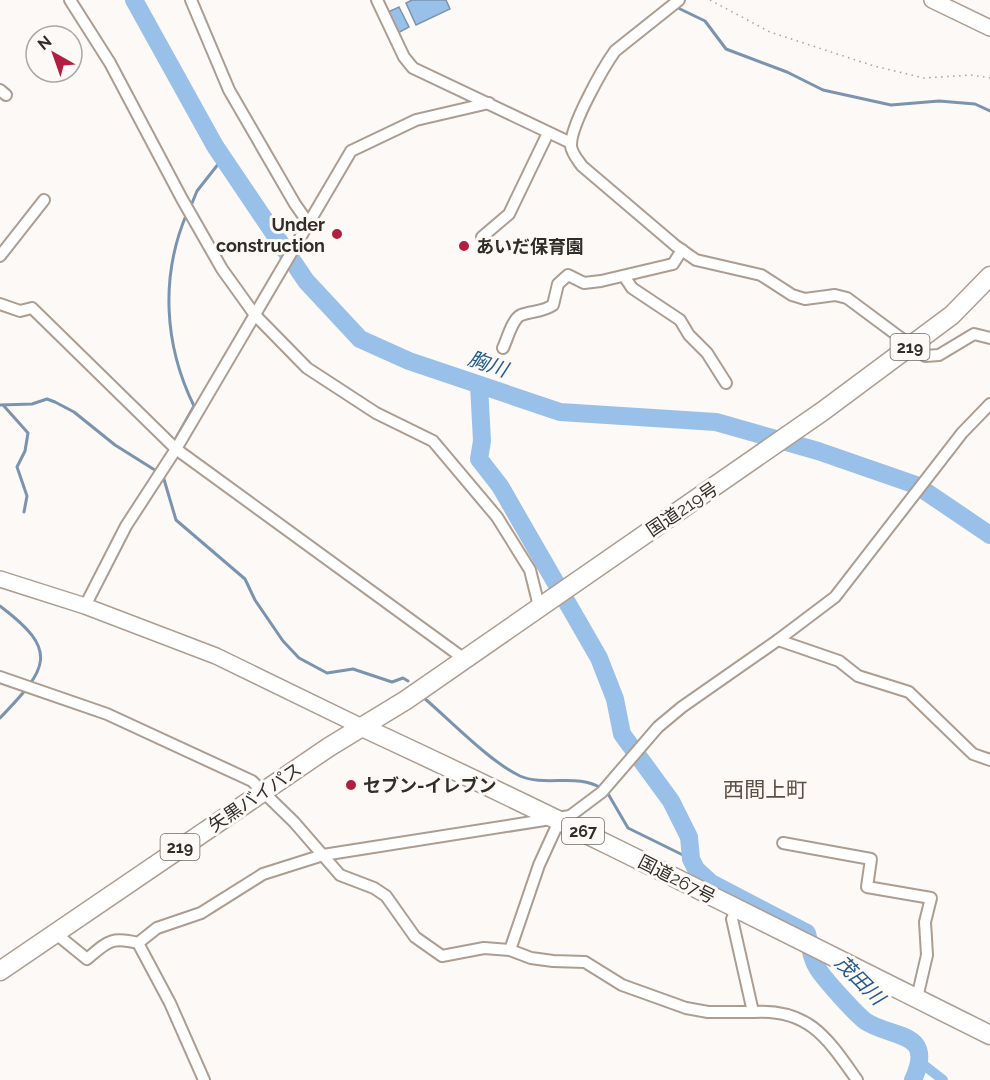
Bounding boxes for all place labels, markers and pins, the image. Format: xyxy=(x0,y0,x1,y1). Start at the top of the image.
place label: Under construction xyxy=(216,214,325,256)
marker: Under construction xyxy=(330,227,344,241)
place label: あいだ保育園 xyxy=(476,236,584,257)
marker: あいだ保育園 xyxy=(457,239,471,253)
place label: セブン-イレブン xyxy=(363,775,497,796)
marker: セブン-イレブン xyxy=(344,778,358,792)

